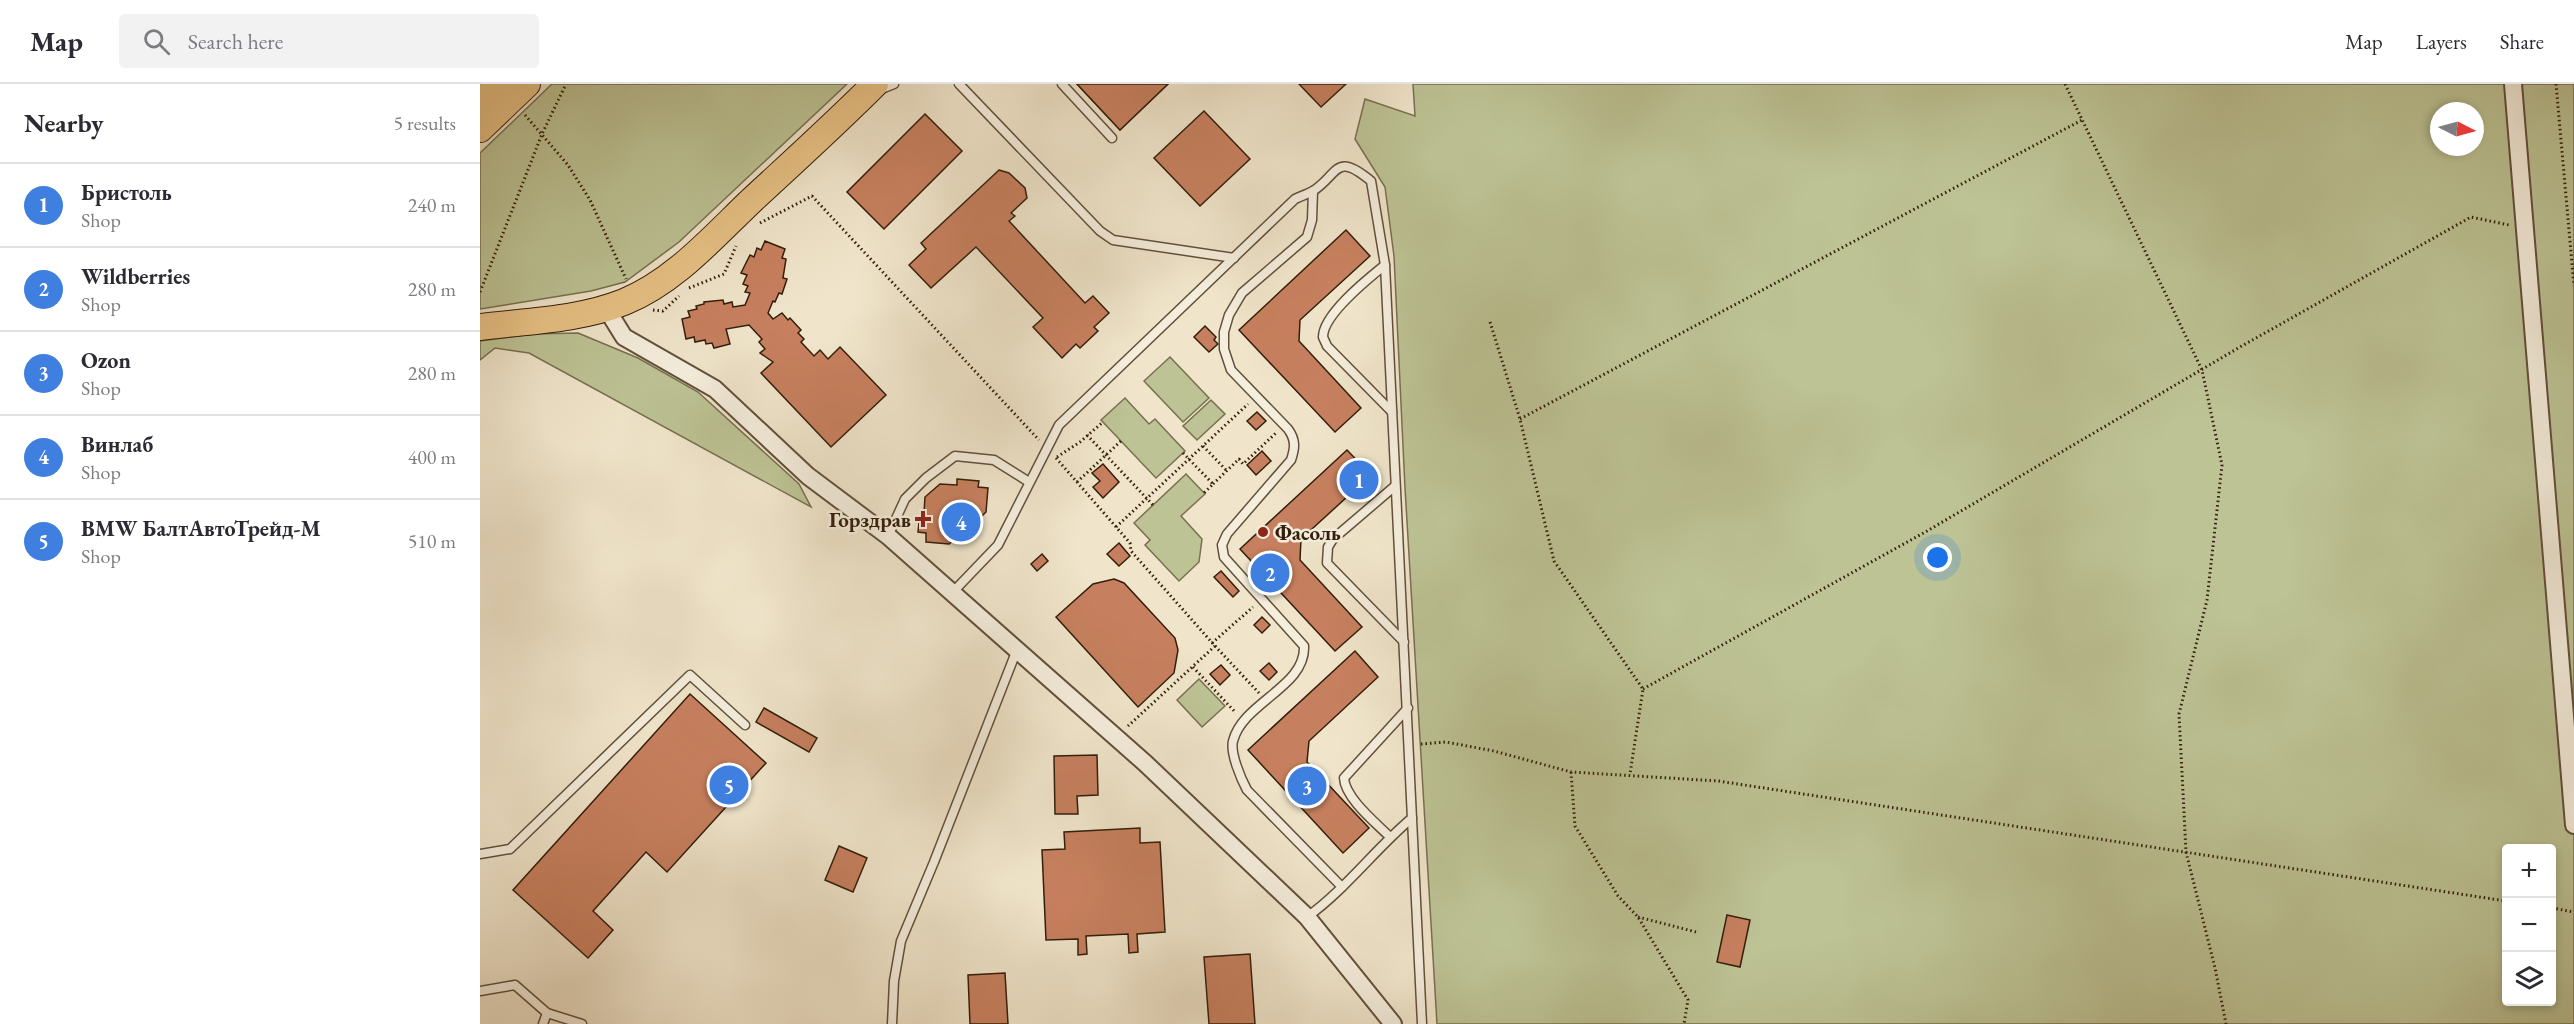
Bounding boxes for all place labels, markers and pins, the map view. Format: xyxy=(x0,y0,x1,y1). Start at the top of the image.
pin: 1 xyxy=(1340,458,1378,502)
pin: 4 xyxy=(942,500,980,544)
place label: Горздрав xyxy=(829,506,911,533)
marker: Горздрав xyxy=(916,512,930,526)
place label: Фасоль xyxy=(1275,519,1341,546)
marker: Фасоль xyxy=(1256,525,1270,539)
pin: 2 xyxy=(1250,550,1290,596)
pin: 5 xyxy=(710,762,748,808)
pin: 3 xyxy=(1288,764,1326,808)

